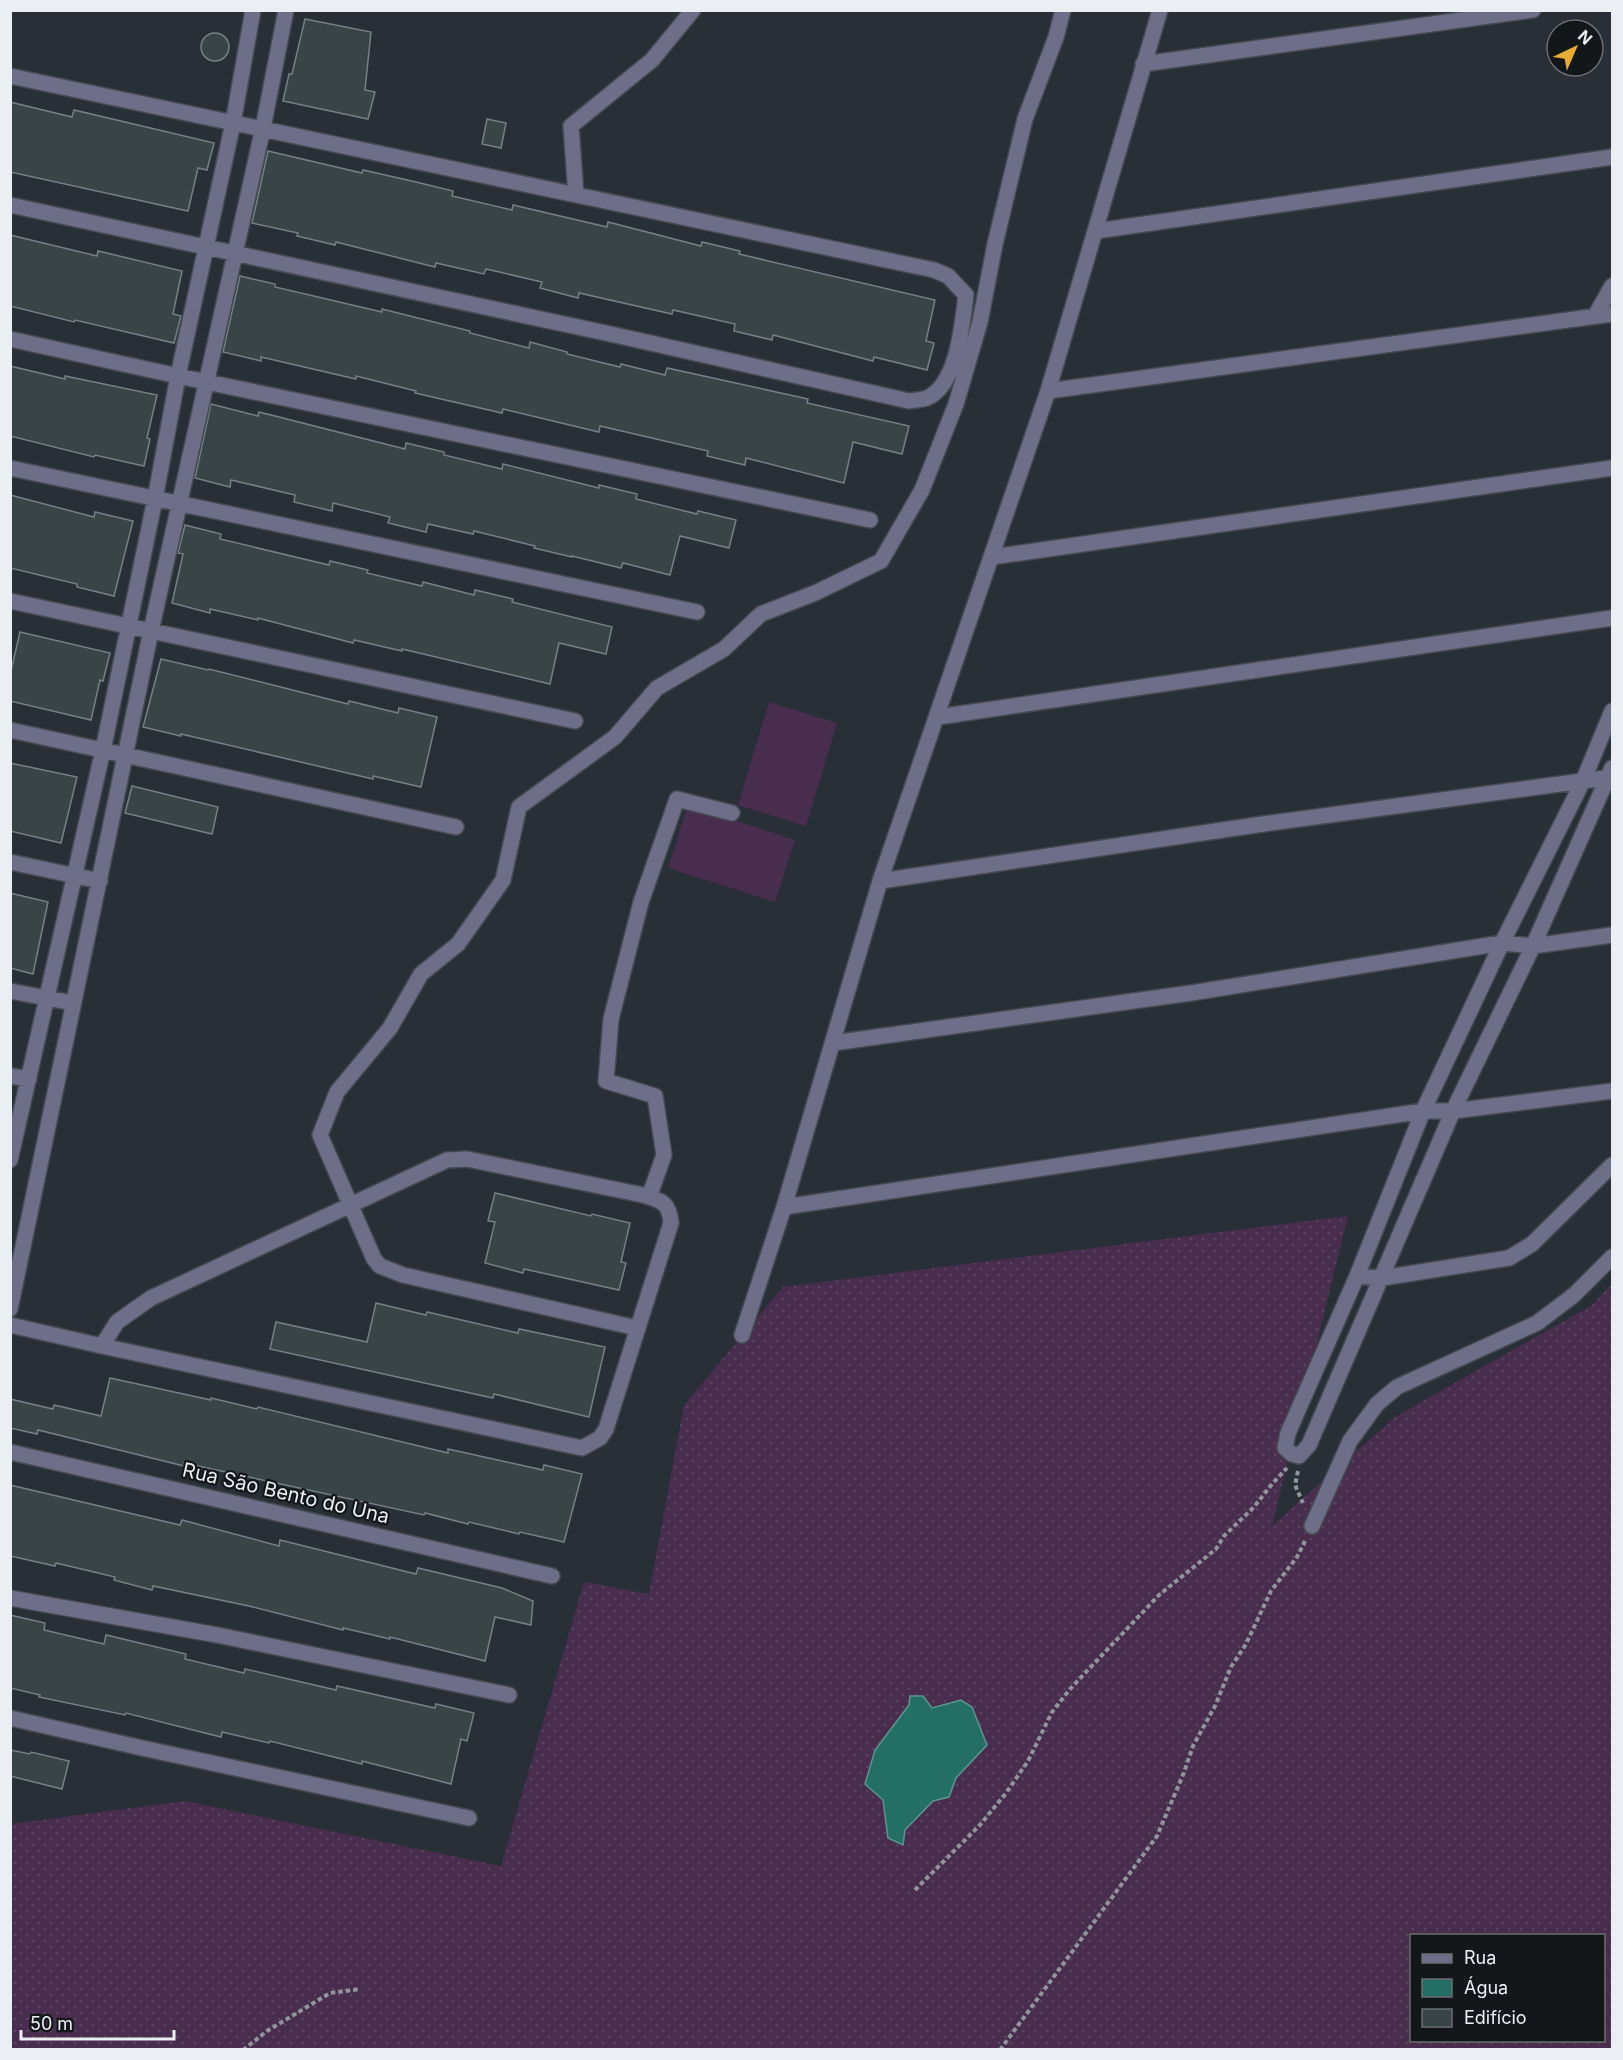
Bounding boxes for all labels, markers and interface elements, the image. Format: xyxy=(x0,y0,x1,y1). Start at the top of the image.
north arrow xyxy=(1545,18,1605,78)
text: N xyxy=(1574,26,1597,49)
street label: Rua São Bento do Una xyxy=(180,1458,392,1528)
legend xyxy=(1410,1934,1605,2042)
text: Rua xyxy=(1464,1947,1496,1968)
text: Água xyxy=(1464,1976,1508,1998)
scale bar xyxy=(21,2003,174,2041)
text: Edifício xyxy=(1464,2007,1527,2028)
text: 50 m xyxy=(30,2013,73,2034)

